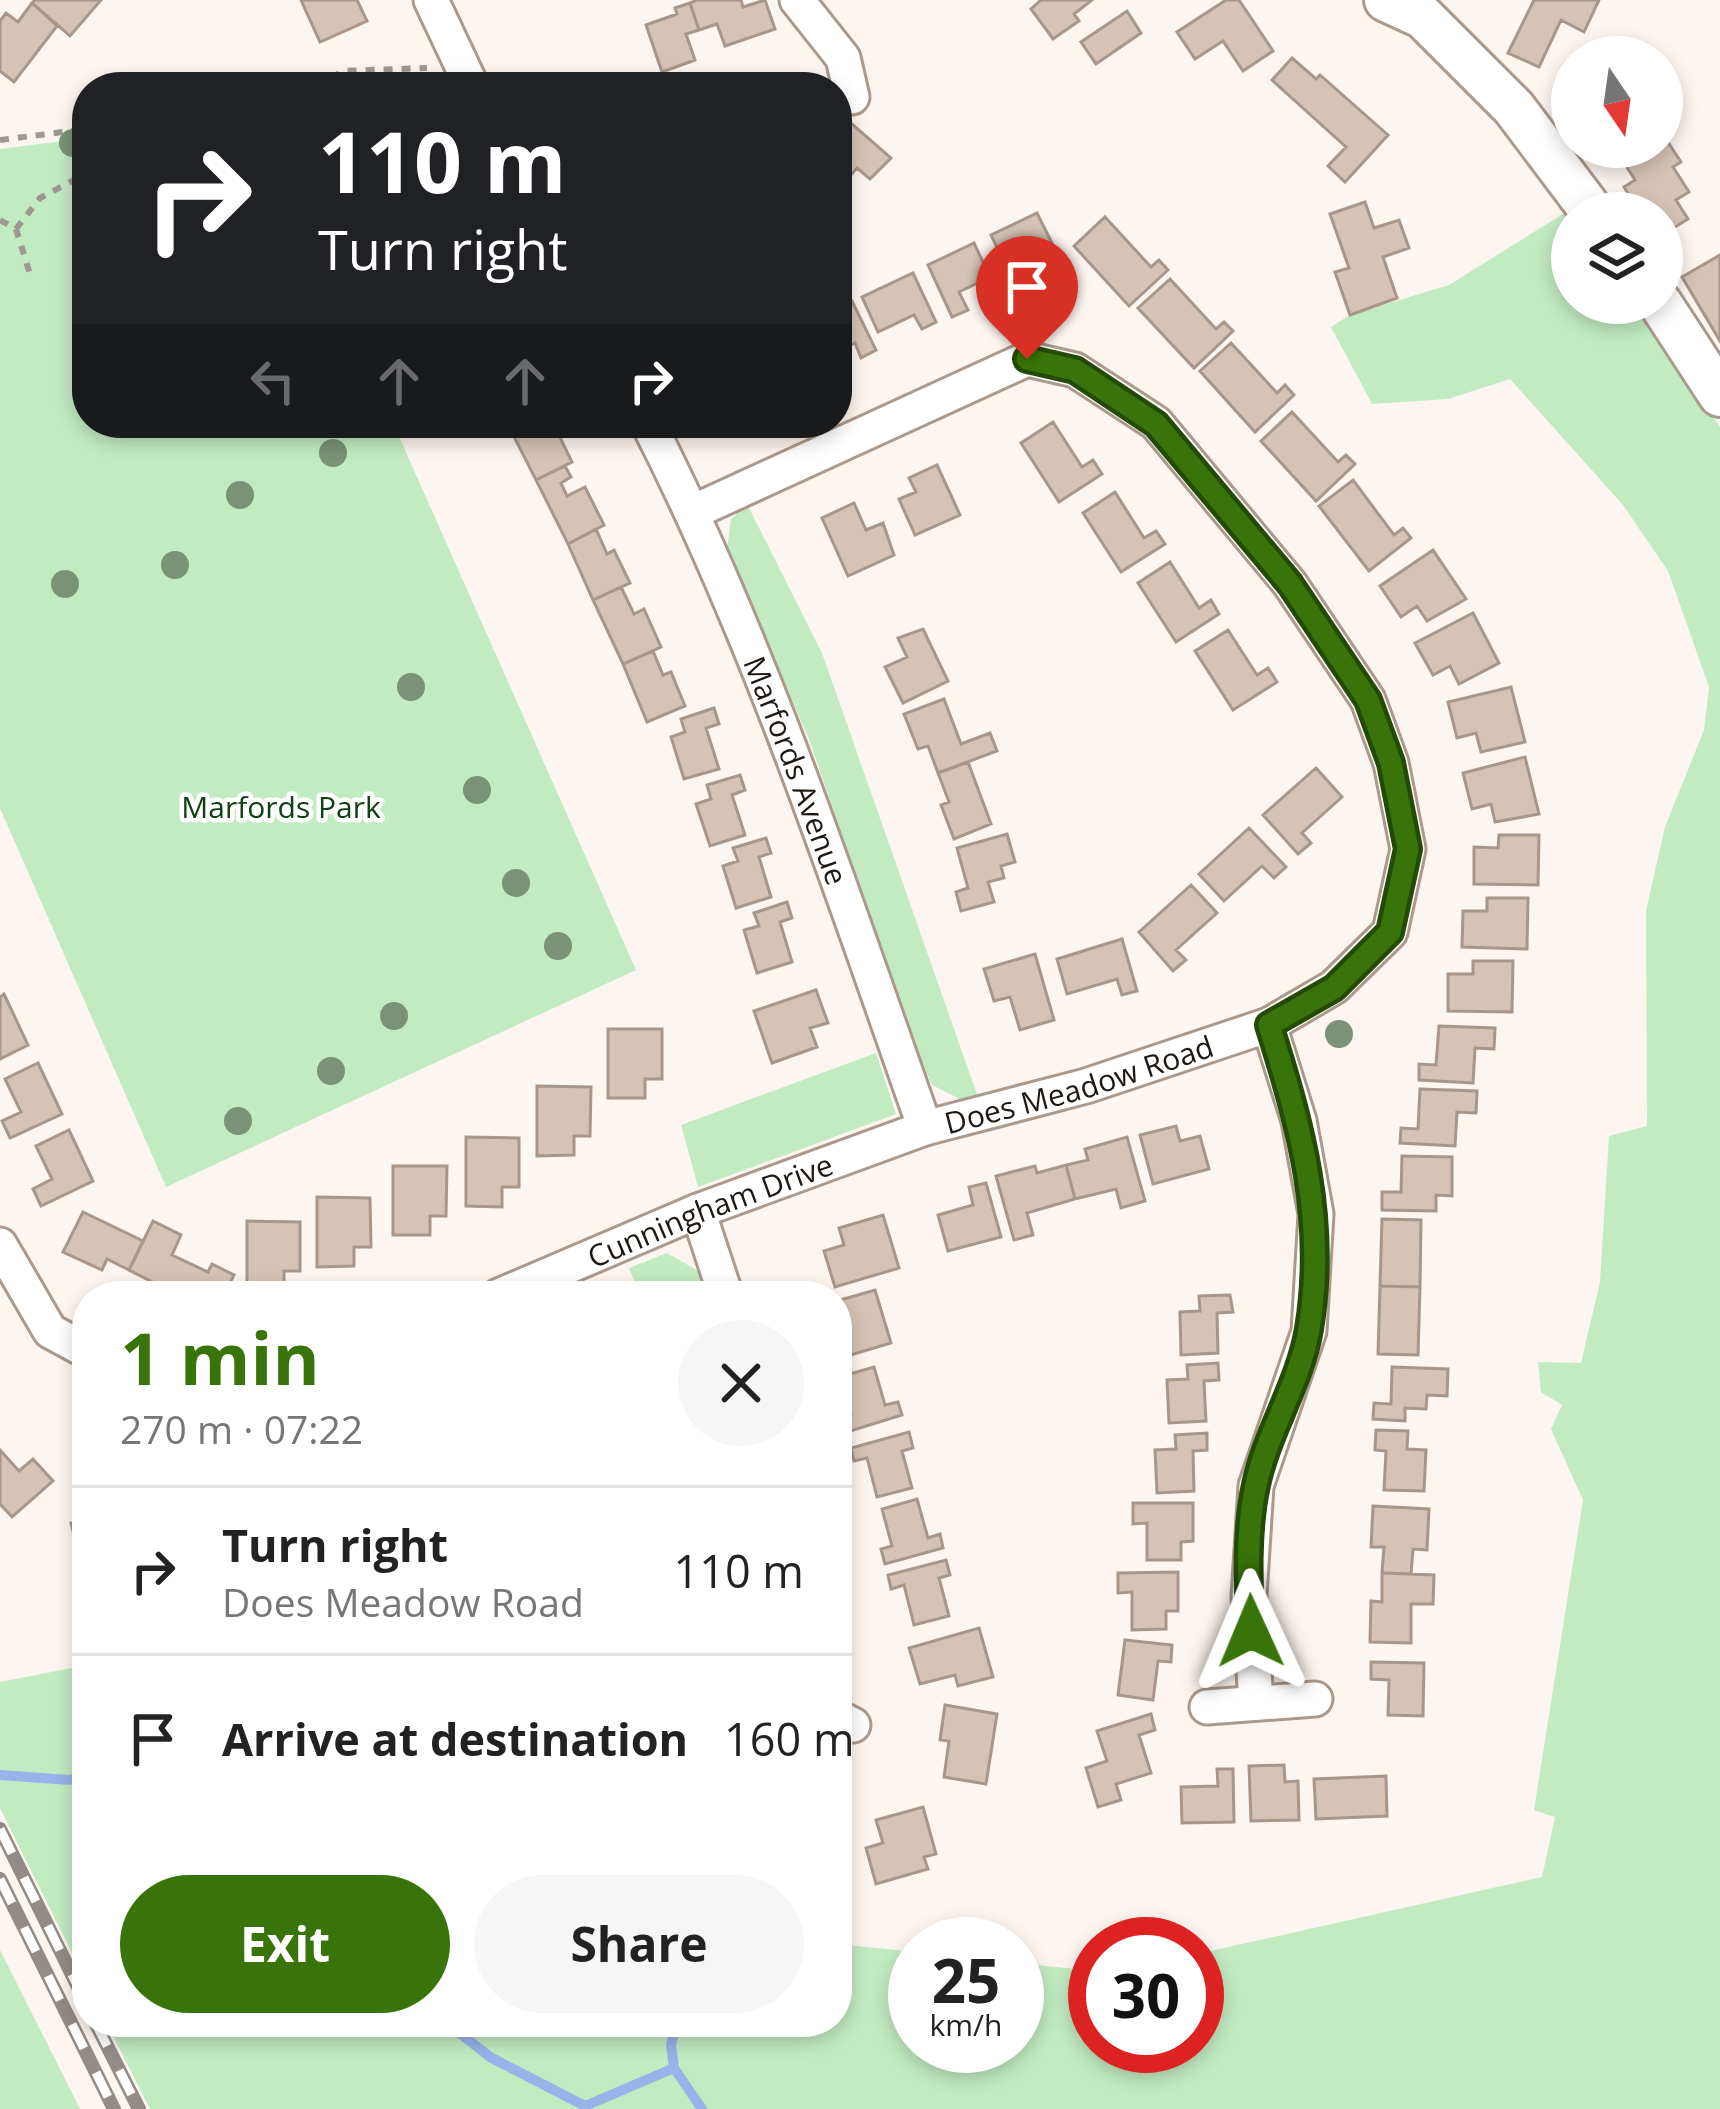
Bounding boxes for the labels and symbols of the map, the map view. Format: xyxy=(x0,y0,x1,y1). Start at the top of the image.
north arrow xyxy=(1551,36,1683,168)
pin xyxy=(976,236,1078,359)
street label: Marfords Avenue xyxy=(735,650,858,890)
park label: Marfords Park xyxy=(181,786,381,827)
street label: Does Meadow Road xyxy=(940,1025,1218,1143)
street label: Cunningham Drive xyxy=(581,1143,838,1276)
position arrow xyxy=(1188,1568,1314,1694)
speed limit sign: 30 xyxy=(1068,1917,1224,2073)

